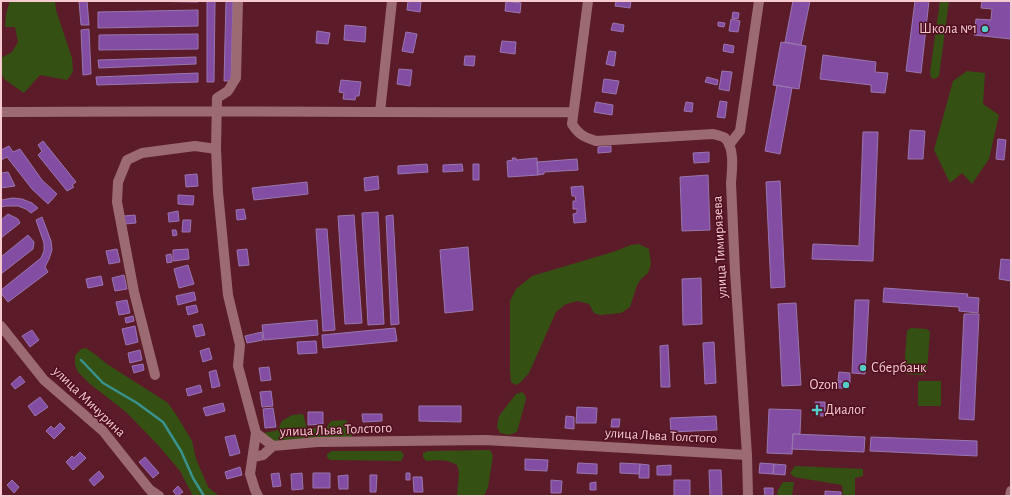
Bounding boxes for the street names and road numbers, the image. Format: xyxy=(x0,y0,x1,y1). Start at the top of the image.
street label: улица Тимирязева xyxy=(710,195,730,300)
street label: улица Мичурина xyxy=(49,363,128,440)
street label: улица Льва Толстого xyxy=(279,421,393,439)
street label: улица Льва Толстого xyxy=(604,426,718,446)

